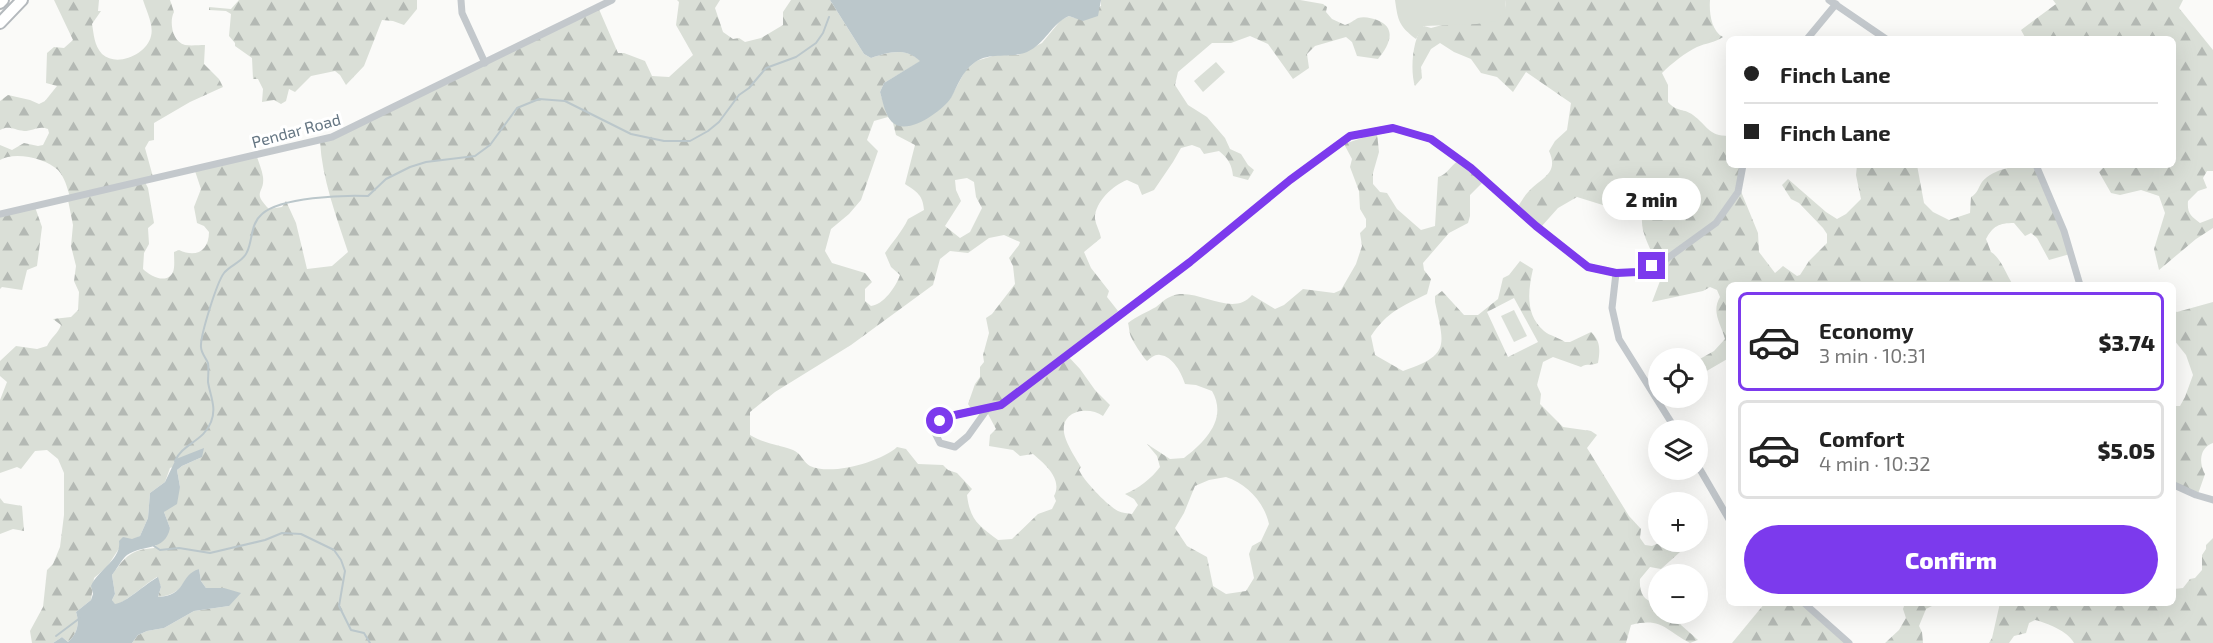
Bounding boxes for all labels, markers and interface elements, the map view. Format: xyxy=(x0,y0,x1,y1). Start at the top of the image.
text: Finch Lane xyxy=(1780,61,1891,87)
street label: Pendar Road xyxy=(249,109,343,151)
text: Finch Lane xyxy=(1780,119,1891,145)
callout: 2 min xyxy=(1602,179,1702,221)
text: 2 min xyxy=(1626,187,1677,211)
route end xyxy=(1638,252,1665,279)
icon: car xyxy=(1747,315,1801,369)
text: Economy xyxy=(1819,317,1914,343)
text: $3.74 xyxy=(2099,329,2155,355)
text: 3 min · 10:31 xyxy=(1819,343,1926,367)
map controls xyxy=(1648,348,1708,624)
button: locate xyxy=(1648,348,1708,408)
route start xyxy=(926,407,953,434)
button: layers xyxy=(1648,420,1708,480)
icon: car xyxy=(1747,423,1801,477)
text: Comfort xyxy=(1819,425,1904,451)
text: $5.05 xyxy=(2098,437,2155,463)
text: 4 min · 10:32 xyxy=(1819,451,1931,475)
button: + xyxy=(1648,492,1708,552)
button: Confirm xyxy=(1744,525,2158,594)
button: − xyxy=(1648,564,1708,624)

